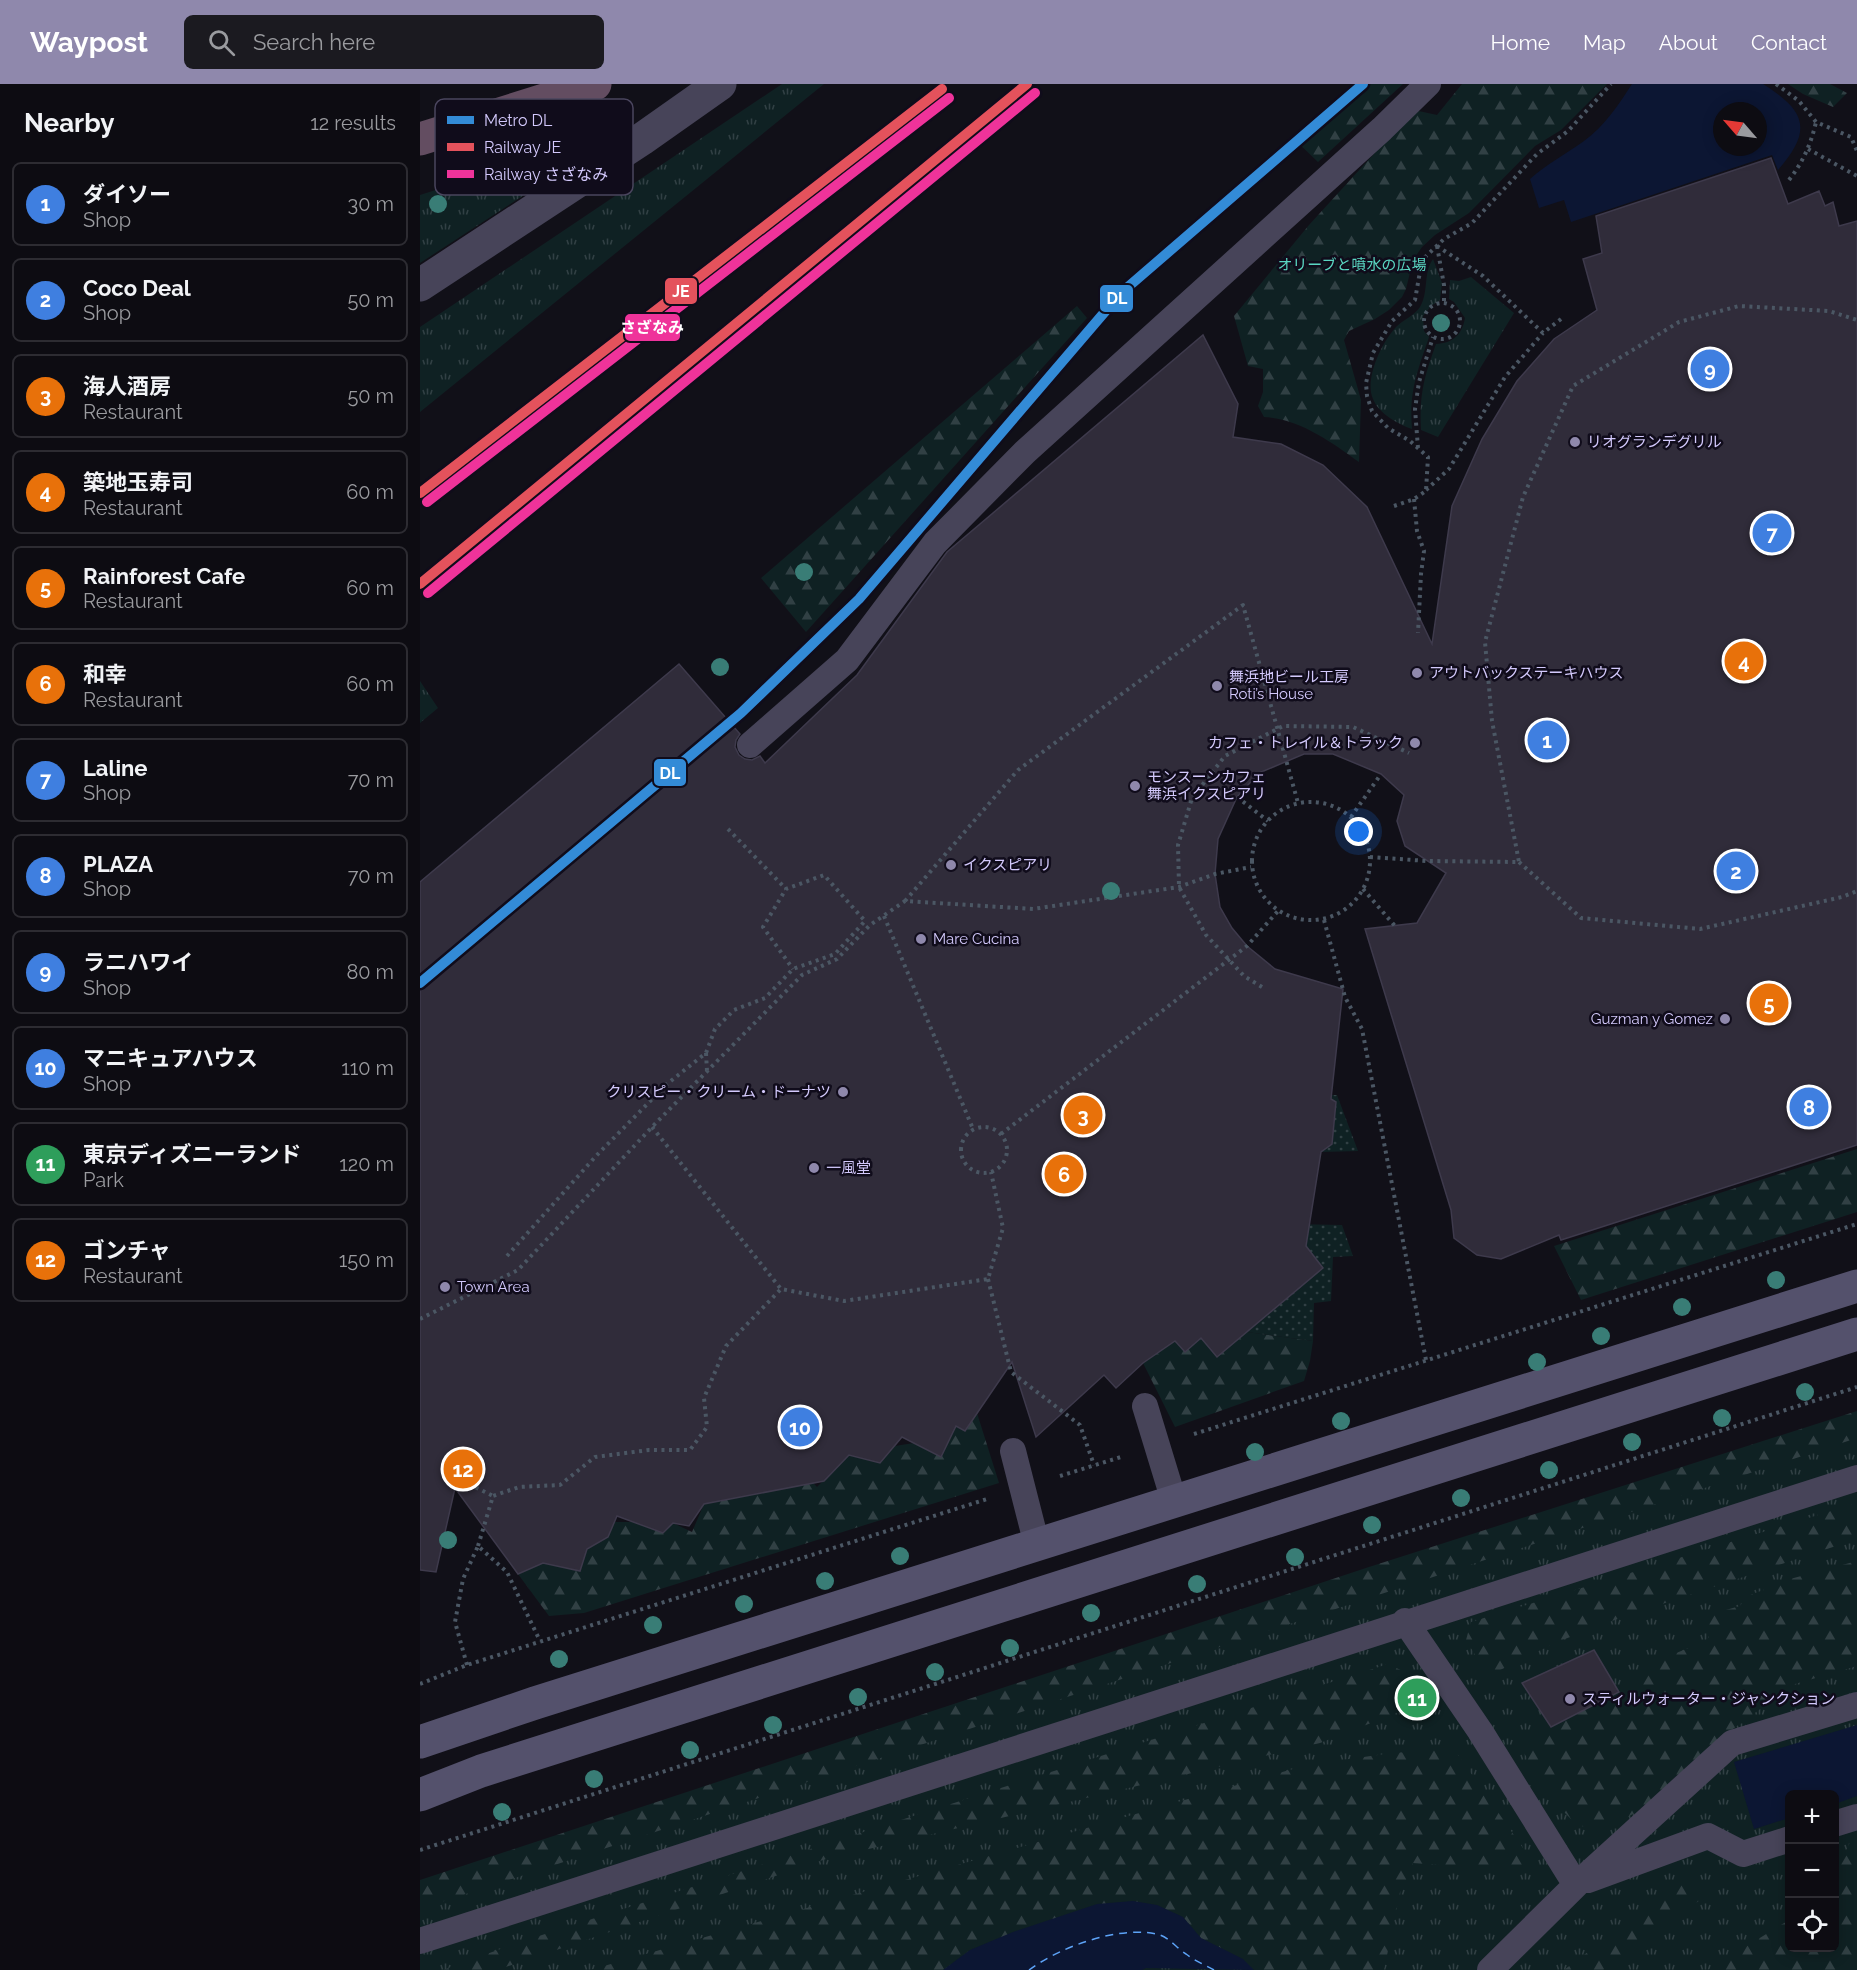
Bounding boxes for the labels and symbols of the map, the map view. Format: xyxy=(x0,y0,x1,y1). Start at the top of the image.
legend xyxy=(435,99,633,195)
north arrow xyxy=(1713,102,1767,156)
text: Metro DL xyxy=(484,111,553,130)
text: Railway JE xyxy=(484,138,561,157)
text: Railway さざなみ xyxy=(484,165,608,184)
park label: オリーブと噴水の広場 xyxy=(1277,256,1427,274)
line badge: JE xyxy=(664,277,698,305)
text: JE xyxy=(672,282,690,301)
line badge: DL xyxy=(1099,284,1134,313)
text: DL xyxy=(1107,289,1128,308)
line badge: さざなみ xyxy=(624,313,681,342)
text: さざなみ xyxy=(620,318,684,337)
pin: 9 xyxy=(1690,346,1730,392)
place label: リオグランデグリル xyxy=(1587,433,1722,451)
marker: リオグランデグリル xyxy=(1568,435,1582,449)
pin: 7 xyxy=(1752,510,1792,556)
pin: 4 xyxy=(1724,638,1764,684)
place label: アウトバックステーキハウス xyxy=(1429,664,1624,682)
marker: アウトバックステーキハウス xyxy=(1410,666,1424,680)
place label: 舞浜地ビール工房 Roti’s House xyxy=(1229,668,1349,703)
marker: 舞浜地ビール工房 Roti’s House xyxy=(1210,679,1224,693)
pin: 1 xyxy=(1528,718,1566,762)
place label: カフェ・トレイル＆トラック xyxy=(1208,734,1403,752)
marker: カフェ・トレイル＆トラック xyxy=(1408,736,1422,750)
line badge: DL xyxy=(653,758,687,787)
text: DL xyxy=(660,764,681,783)
place label: モンスーンカフェ 舞浜イクスピアリ xyxy=(1147,768,1266,803)
marker: モンスーンカフェ 舞浜イクスピアリ xyxy=(1128,779,1142,793)
your location xyxy=(1344,817,1373,846)
pin: 2 xyxy=(1716,848,1756,894)
place label: イクスピアリ xyxy=(963,856,1052,874)
marker: イクスピアリ xyxy=(944,858,958,872)
place label: Mare Cucina xyxy=(933,930,1020,948)
marker: Mare Cucina xyxy=(914,932,928,946)
pin: 5 xyxy=(1750,980,1788,1026)
place label: Guzman y Gomez xyxy=(1591,1010,1713,1028)
marker: Guzman y Gomez xyxy=(1718,1012,1732,1026)
place label: クリスピー・クリーム・ドーナツ xyxy=(606,1083,831,1101)
pin: 8 xyxy=(1790,1084,1828,1130)
marker: クリスピー・クリーム・ドーナツ xyxy=(836,1085,850,1099)
pin: 3 xyxy=(1064,1092,1102,1138)
pin: 6 xyxy=(1044,1152,1084,1196)
place label: 一風堂 xyxy=(826,1159,871,1177)
marker: 一風堂 xyxy=(807,1161,821,1175)
place label: Town Area xyxy=(457,1278,530,1296)
marker: Town Area xyxy=(438,1280,452,1294)
pin: 10 xyxy=(780,1404,820,1450)
pin: 12 xyxy=(444,1446,483,1492)
pin: 11 xyxy=(1398,1676,1436,1720)
place label: スティルウォーター・ジャンクション xyxy=(1582,1690,1835,1708)
marker: スティルウォーター・ジャンクション xyxy=(1563,1692,1577,1706)

